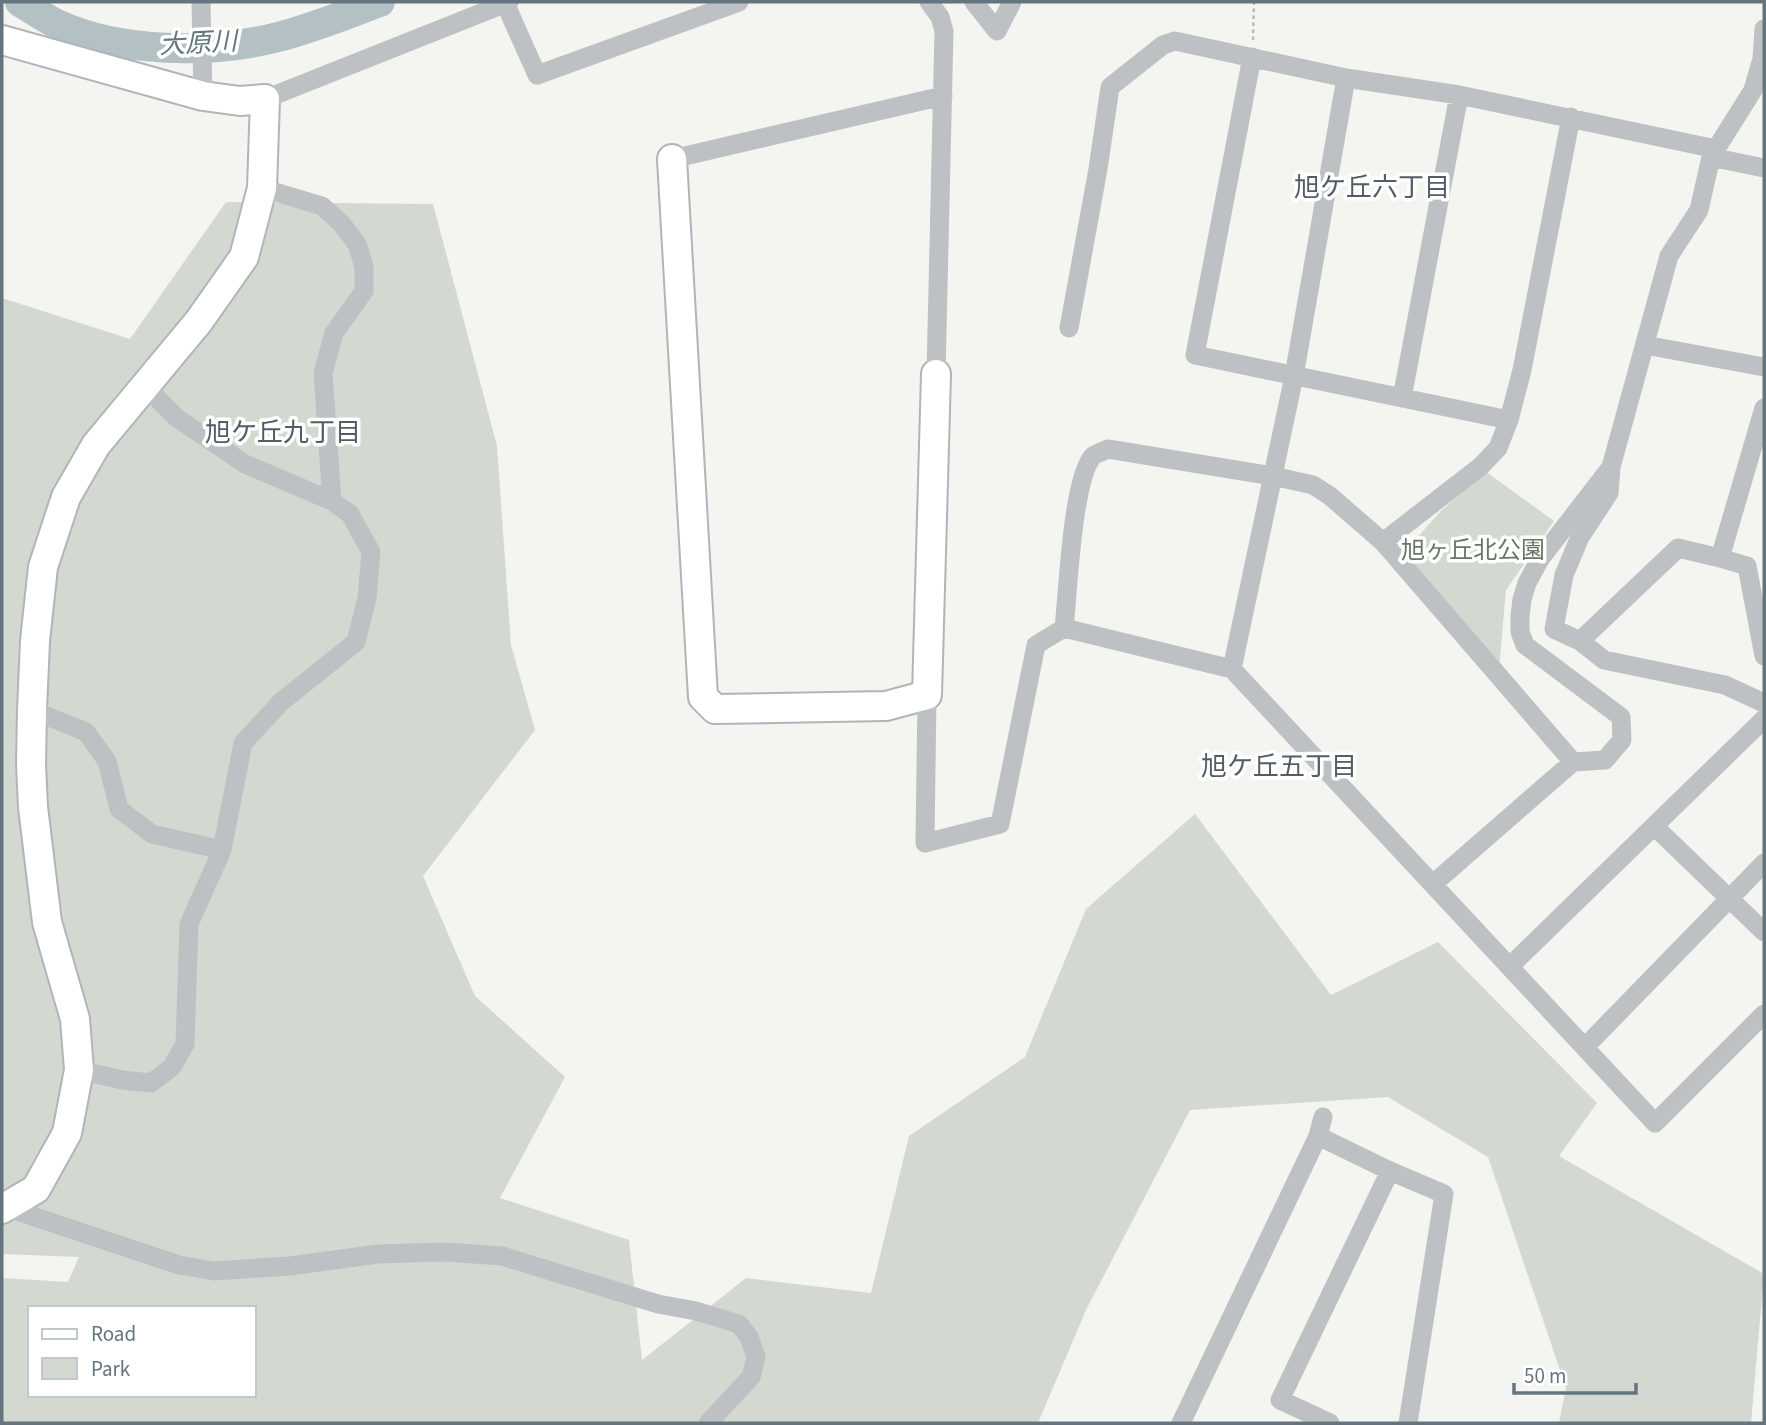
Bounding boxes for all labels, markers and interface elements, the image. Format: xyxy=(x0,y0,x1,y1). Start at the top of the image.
water label: 大原川 xyxy=(158,22,241,64)
district label: 旭ケ丘六丁目 xyxy=(1294,169,1450,206)
district label: 旭ケ丘九丁目 xyxy=(205,414,361,451)
park label: 旭ヶ丘北公園 xyxy=(1401,533,1545,568)
district label: 旭ケ丘五丁目 xyxy=(1201,748,1357,785)
legend xyxy=(28,1306,256,1397)
text: Road xyxy=(91,1319,136,1349)
scale bar xyxy=(1514,1352,1636,1396)
text: Park xyxy=(91,1354,131,1384)
text: 50 m xyxy=(1524,1361,1566,1391)

